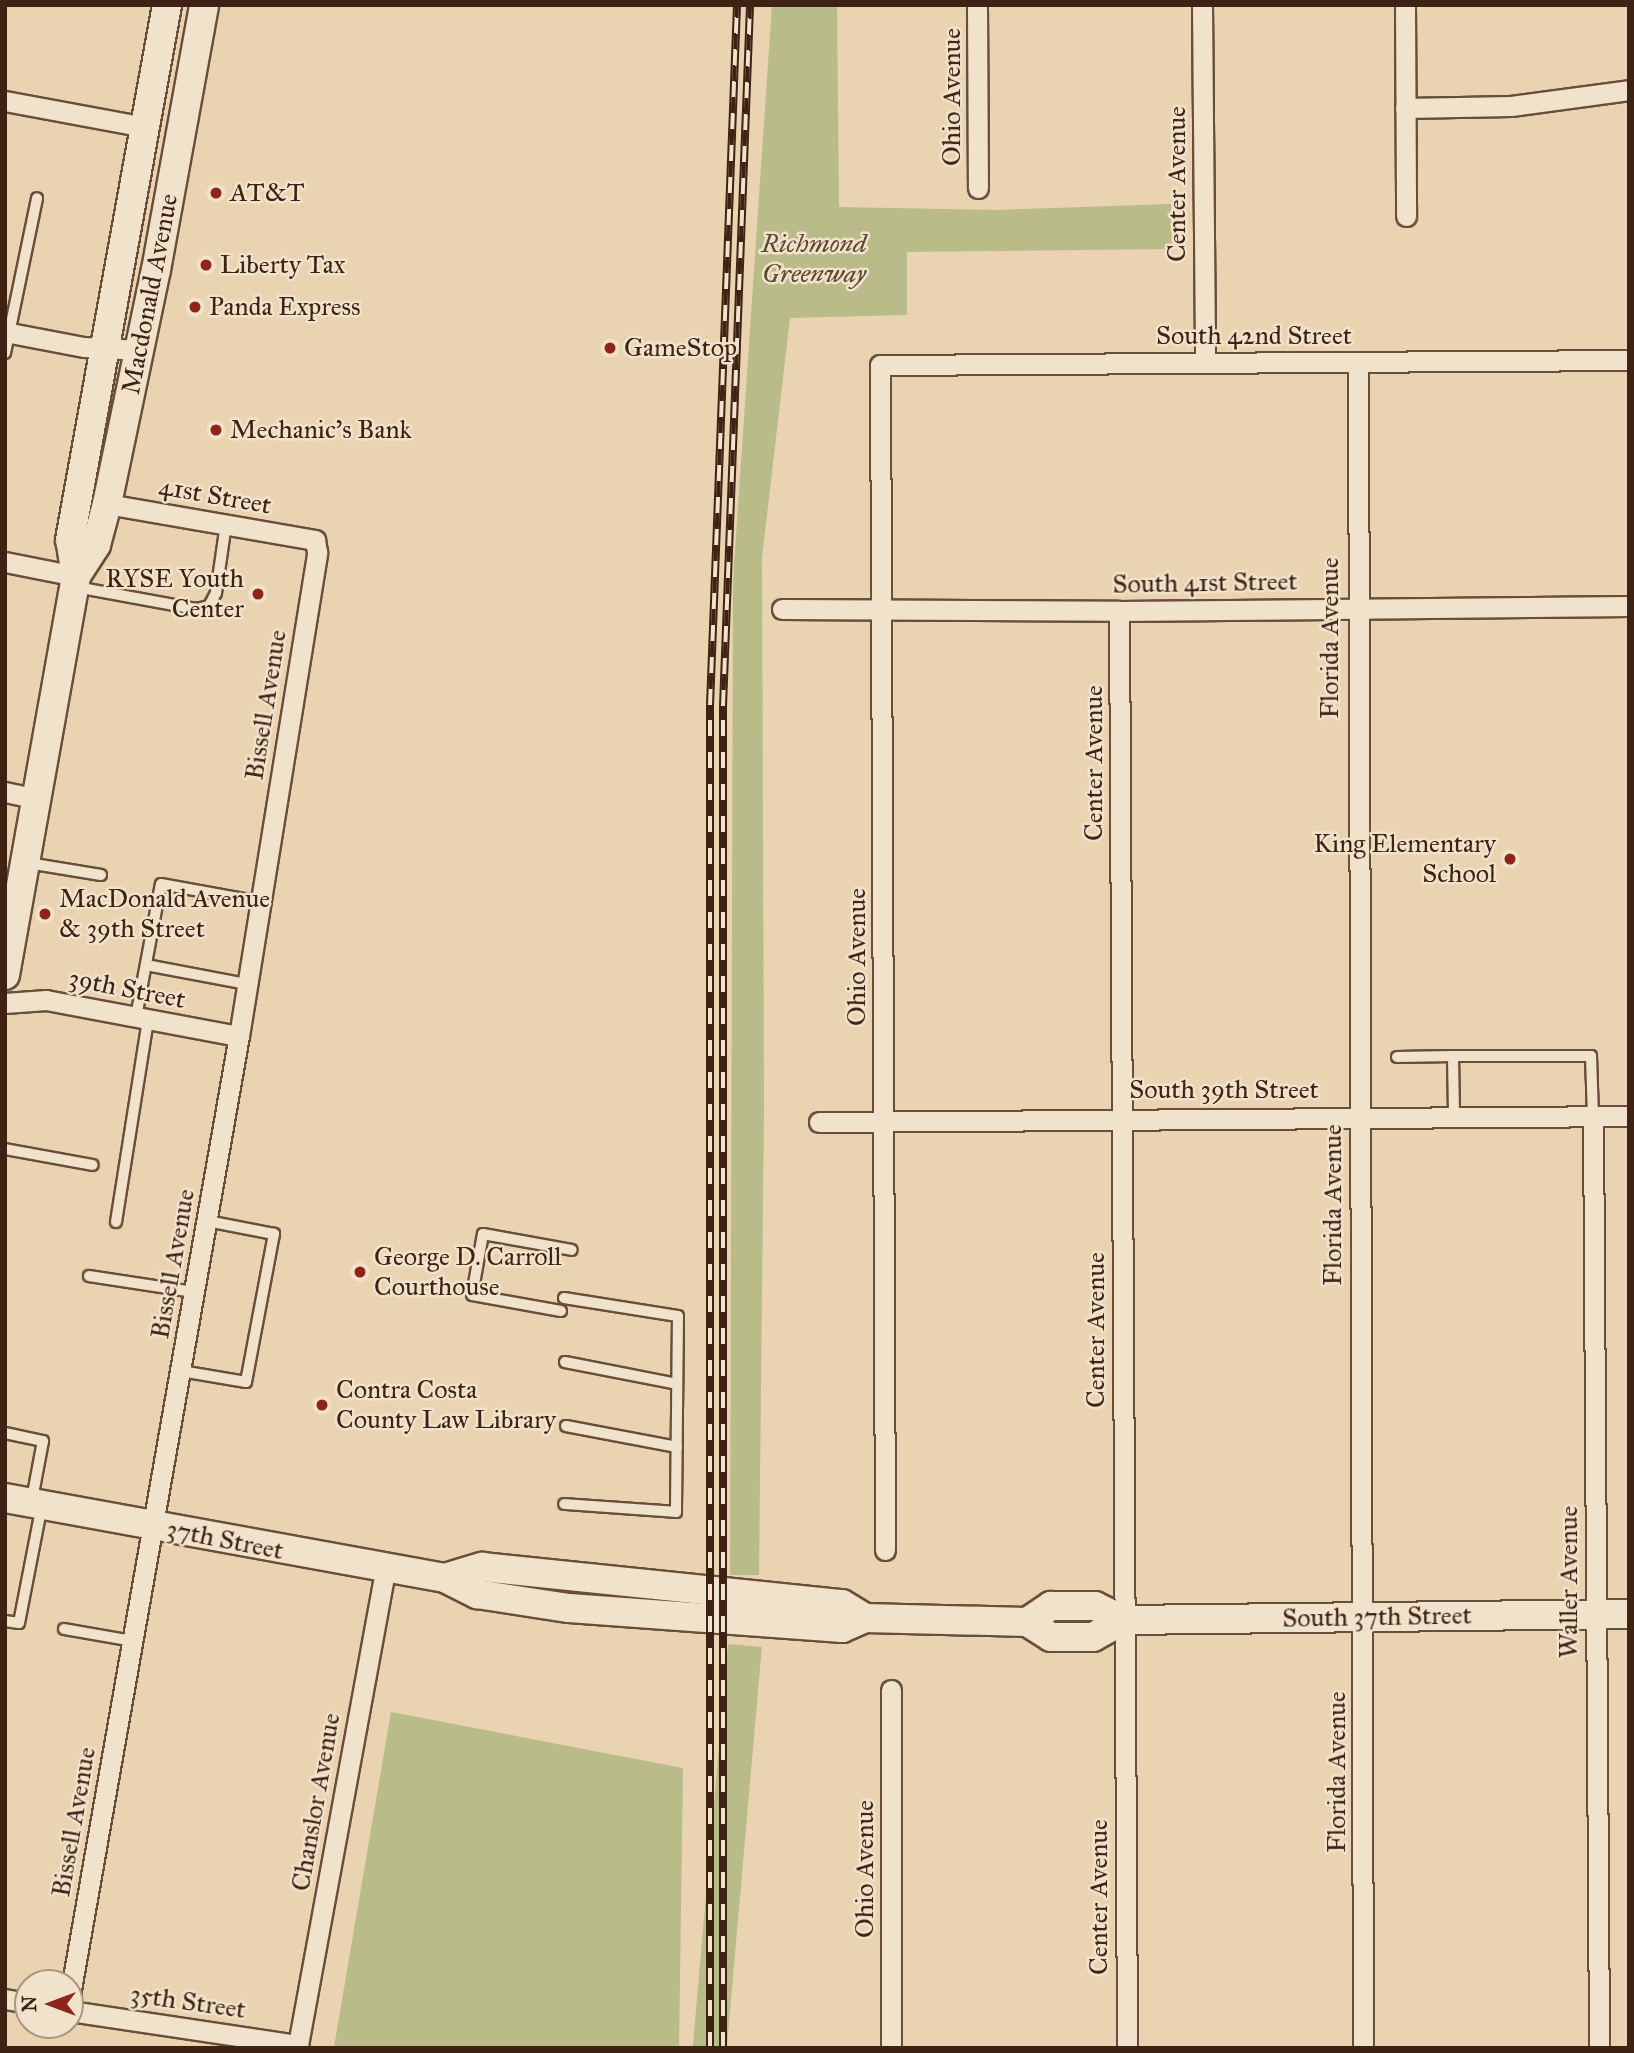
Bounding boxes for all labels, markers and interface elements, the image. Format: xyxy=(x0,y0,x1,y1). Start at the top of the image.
street label: Ohio Avenue xyxy=(936,28,968,166)
street label: Center Avenue xyxy=(1161,106,1193,262)
place label: AT&T xyxy=(230,177,304,209)
marker: AT&T xyxy=(208,185,224,201)
street label: Macdonald Avenue xyxy=(115,191,185,397)
park label: Richmond Greenway xyxy=(761,228,867,290)
place label: Liberty Tax xyxy=(220,249,345,281)
marker: Liberty Tax xyxy=(198,257,214,273)
place label: Panda Express xyxy=(209,291,361,323)
marker: Panda Express xyxy=(187,299,203,315)
street label: South 42nd Street xyxy=(1156,320,1352,352)
place label: GameStop xyxy=(624,332,737,364)
marker: GameStop xyxy=(602,340,618,356)
place label: Mechanic's Bank xyxy=(230,414,412,446)
marker: Mechanic's Bank xyxy=(208,422,224,438)
street label: 41st Street xyxy=(156,471,274,521)
street label: Florida Avenue xyxy=(1314,557,1346,719)
place label: RYSE Youth Center xyxy=(105,563,244,624)
street label: South 41st Street xyxy=(1112,566,1298,600)
marker: RYSE Youth Center xyxy=(250,586,266,602)
street label: Bissell Avenue xyxy=(239,628,293,782)
street label: Center Avenue xyxy=(1078,685,1110,841)
place label: King Elementary School xyxy=(1314,828,1496,890)
marker: King Elementary School xyxy=(1502,851,1518,867)
place label: MacDonald Avenue & 39th Street xyxy=(59,883,270,944)
street label: Ohio Avenue xyxy=(841,888,873,1026)
marker: MacDonald Avenue & 39th Street xyxy=(37,906,53,922)
street label: 39th Street xyxy=(66,962,188,1016)
street label: South 39th Street xyxy=(1129,1074,1319,1106)
street label: Florida Avenue xyxy=(1317,1124,1349,1286)
street label: Bissell Avenue xyxy=(144,1187,202,1341)
place label: George D. Carroll Courthouse xyxy=(374,1241,562,1302)
street label: Center Avenue xyxy=(1080,1252,1112,1408)
marker: George D. Carroll Courthouse xyxy=(352,1264,368,1280)
place label: Contra Costa County Law Library xyxy=(336,1374,556,1436)
marker: Contra Costa County Law Library xyxy=(314,1397,330,1413)
street label: Waller Avenue xyxy=(1553,1506,1585,1658)
street label: 37th Street xyxy=(164,1513,286,1567)
street label: South 37th Street xyxy=(1282,1600,1472,1634)
street label: Florida Avenue xyxy=(1321,1691,1353,1853)
street label: Chanslor Avenue xyxy=(285,1711,347,1893)
street label: Bissell Avenue xyxy=(45,1745,103,1899)
street label: Ohio Avenue xyxy=(849,1800,881,1938)
street label: Center Avenue xyxy=(1083,1819,1115,1975)
north arrow xyxy=(14,1969,84,2039)
street label: 35th Street xyxy=(128,1978,248,2026)
text: N xyxy=(18,1996,41,2012)

